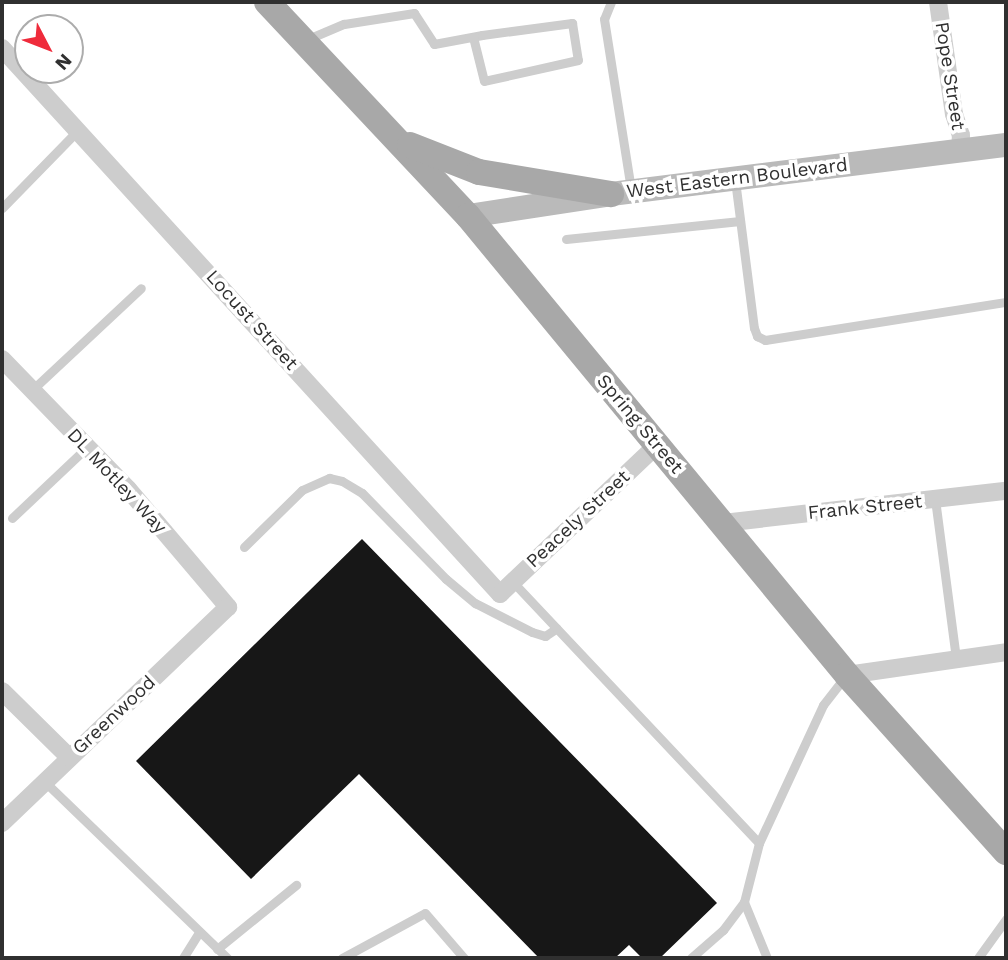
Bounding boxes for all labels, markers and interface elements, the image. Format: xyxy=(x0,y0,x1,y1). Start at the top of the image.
north arrow xyxy=(14,14,84,84)
street label: Pope Street xyxy=(930,20,970,132)
text: N xyxy=(50,49,77,75)
street label: West Eastern Boulevard xyxy=(625,153,849,203)
street label: Locust Street xyxy=(201,265,303,375)
street label: Spring Street xyxy=(592,370,688,478)
street label: DL Motley Way xyxy=(62,423,172,539)
street label: Peacely Street xyxy=(521,465,635,573)
street label: Frank Street xyxy=(806,490,924,524)
street label: Greenwood xyxy=(68,671,160,759)

